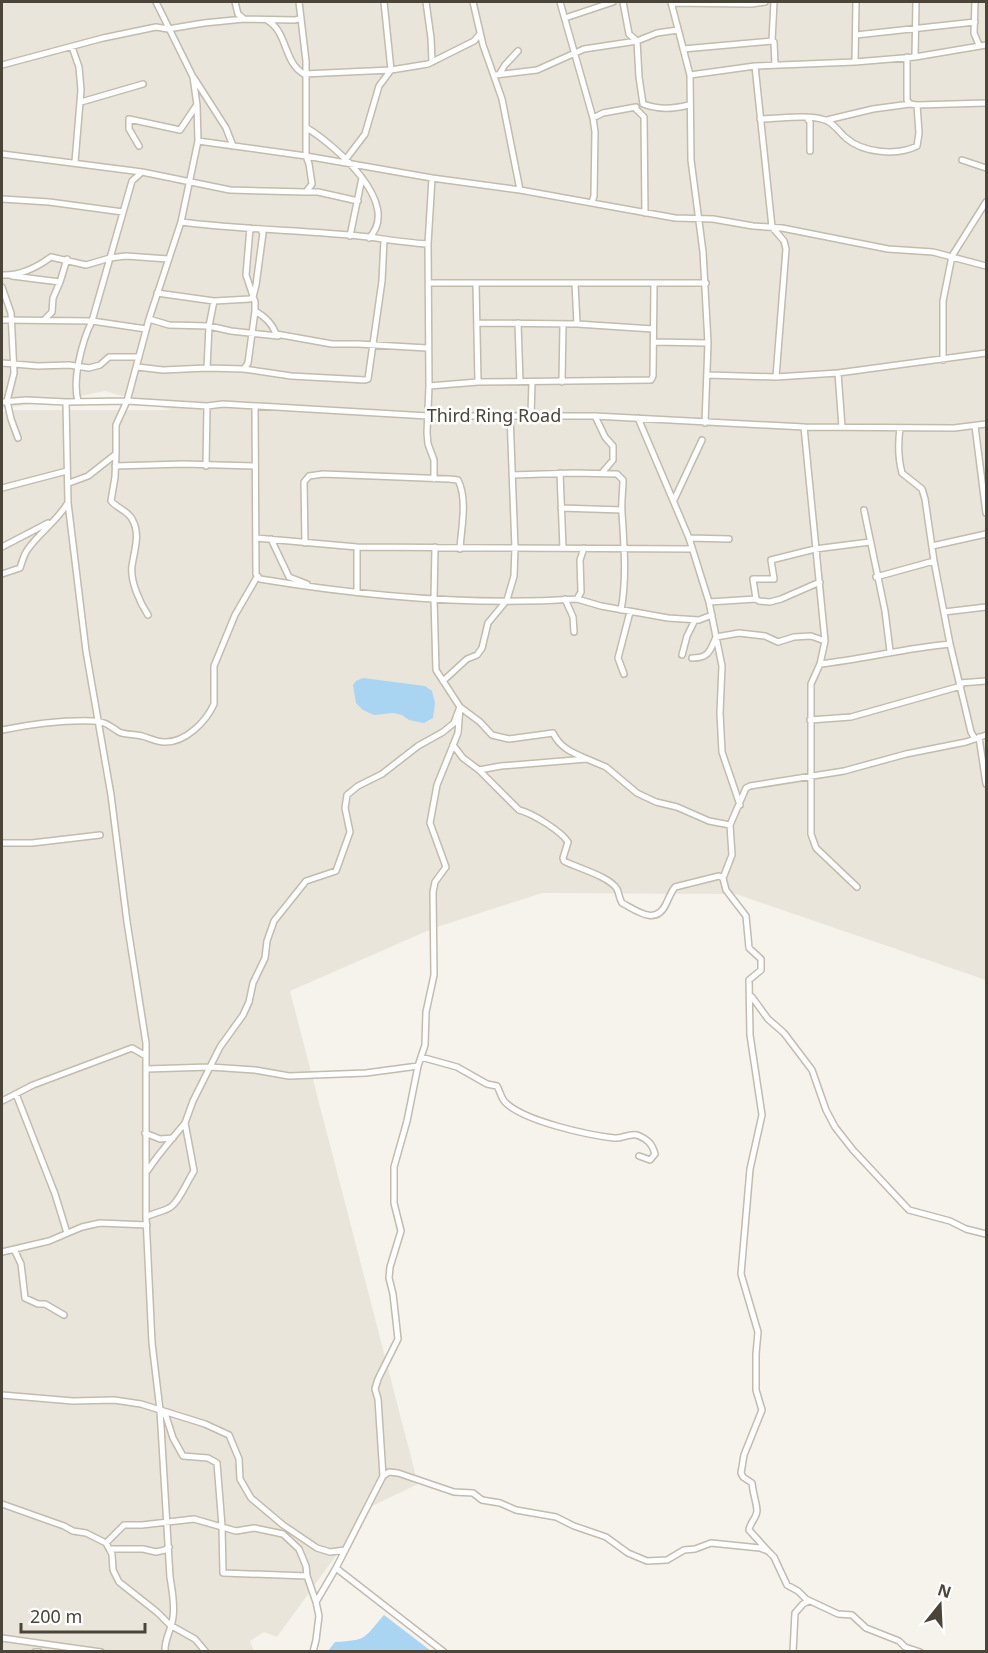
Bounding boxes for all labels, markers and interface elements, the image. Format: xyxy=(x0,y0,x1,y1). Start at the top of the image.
street label: Third Ring Road xyxy=(427,403,561,427)
north arrow xyxy=(910,1575,970,1635)
text: N xyxy=(935,1578,954,1603)
scale bar xyxy=(21,1596,146,1634)
text: 200 m xyxy=(30,1604,82,1628)

